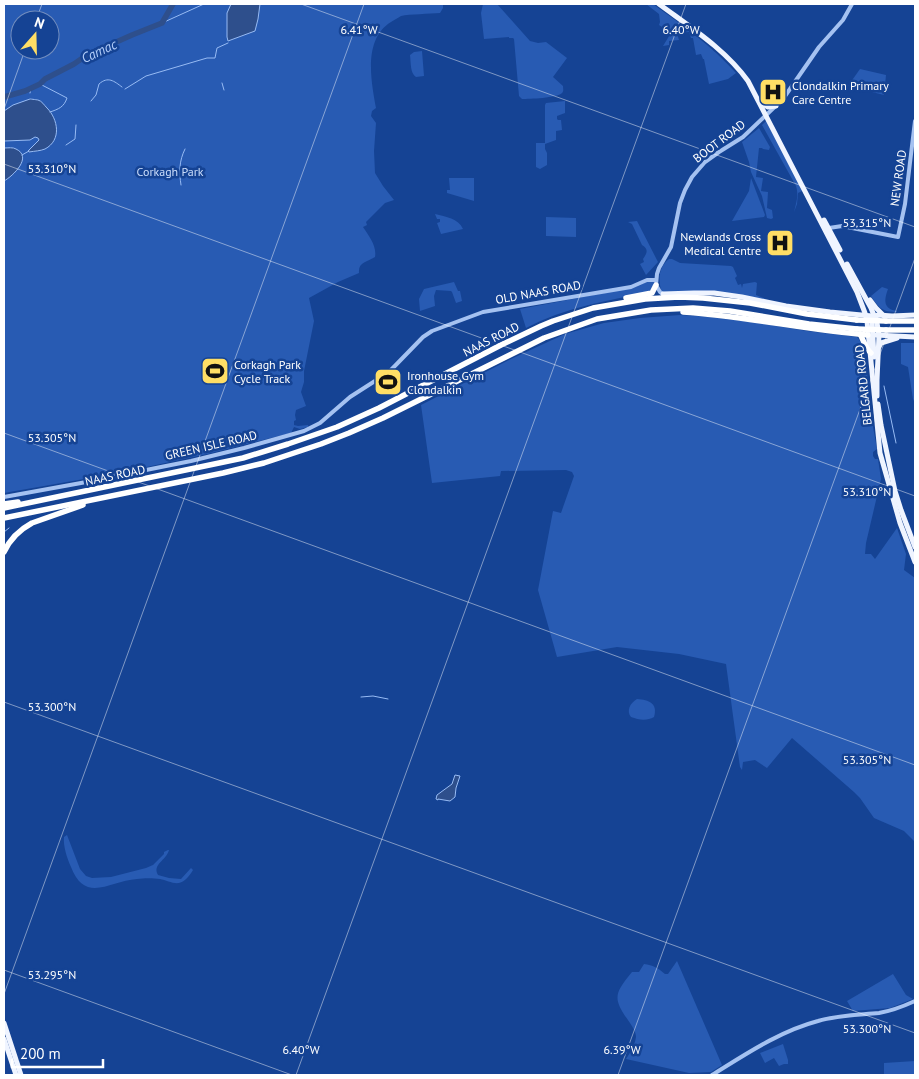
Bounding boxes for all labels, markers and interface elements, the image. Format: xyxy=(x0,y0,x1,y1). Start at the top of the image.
north arrow xyxy=(10,10,60,60)
text: N xyxy=(32,13,47,33)
text: 6.41°W xyxy=(340,22,378,37)
text: 6.40°W xyxy=(662,22,700,37)
water label: Camac xyxy=(78,34,121,67)
hospital icon: Clondalkin Primary Care Centre xyxy=(758,77,788,107)
place label: Clondalkin Primary Care Centre xyxy=(792,78,889,107)
street label: BOOT ROAD xyxy=(690,116,748,166)
street label: NEW ROAD xyxy=(887,149,909,207)
text: 53.310°N xyxy=(28,161,76,176)
park label: Corkagh Park xyxy=(137,164,204,179)
text: 53.315°N xyxy=(843,215,891,230)
hospital icon: Newlands Cross Medical Centre xyxy=(765,228,795,258)
place label: Newlands Cross Medical Centre xyxy=(680,229,761,258)
street label: OLD NAAS ROAD xyxy=(494,277,582,307)
street label: NAAS ROAD xyxy=(460,318,522,360)
street label: BELGARD ROAD xyxy=(851,344,875,426)
sports icon: Corkagh Park Cycle Track xyxy=(200,356,230,386)
place label: Corkagh Park Cycle Track xyxy=(234,357,301,386)
sports icon: Ironhouse Gym Clondalkin xyxy=(373,367,403,397)
place label: Ironhouse Gym Clondalkin xyxy=(407,368,484,397)
street label: GREEN ISLE ROAD xyxy=(164,427,258,463)
text: 53.305°N xyxy=(28,430,76,445)
street label: NAAS ROAD xyxy=(84,461,147,489)
text: 53.310°N xyxy=(843,484,891,499)
text: 53.300°N xyxy=(28,699,76,714)
text: 53.305°N xyxy=(843,752,891,767)
text: 53.295°N xyxy=(28,967,76,982)
text: 53.300°N xyxy=(843,1021,891,1036)
scale bar xyxy=(12,1036,104,1068)
text: 6.40°W xyxy=(282,1042,320,1057)
text: 6.39°W xyxy=(603,1042,641,1057)
text: 200 m xyxy=(20,1044,61,1063)

